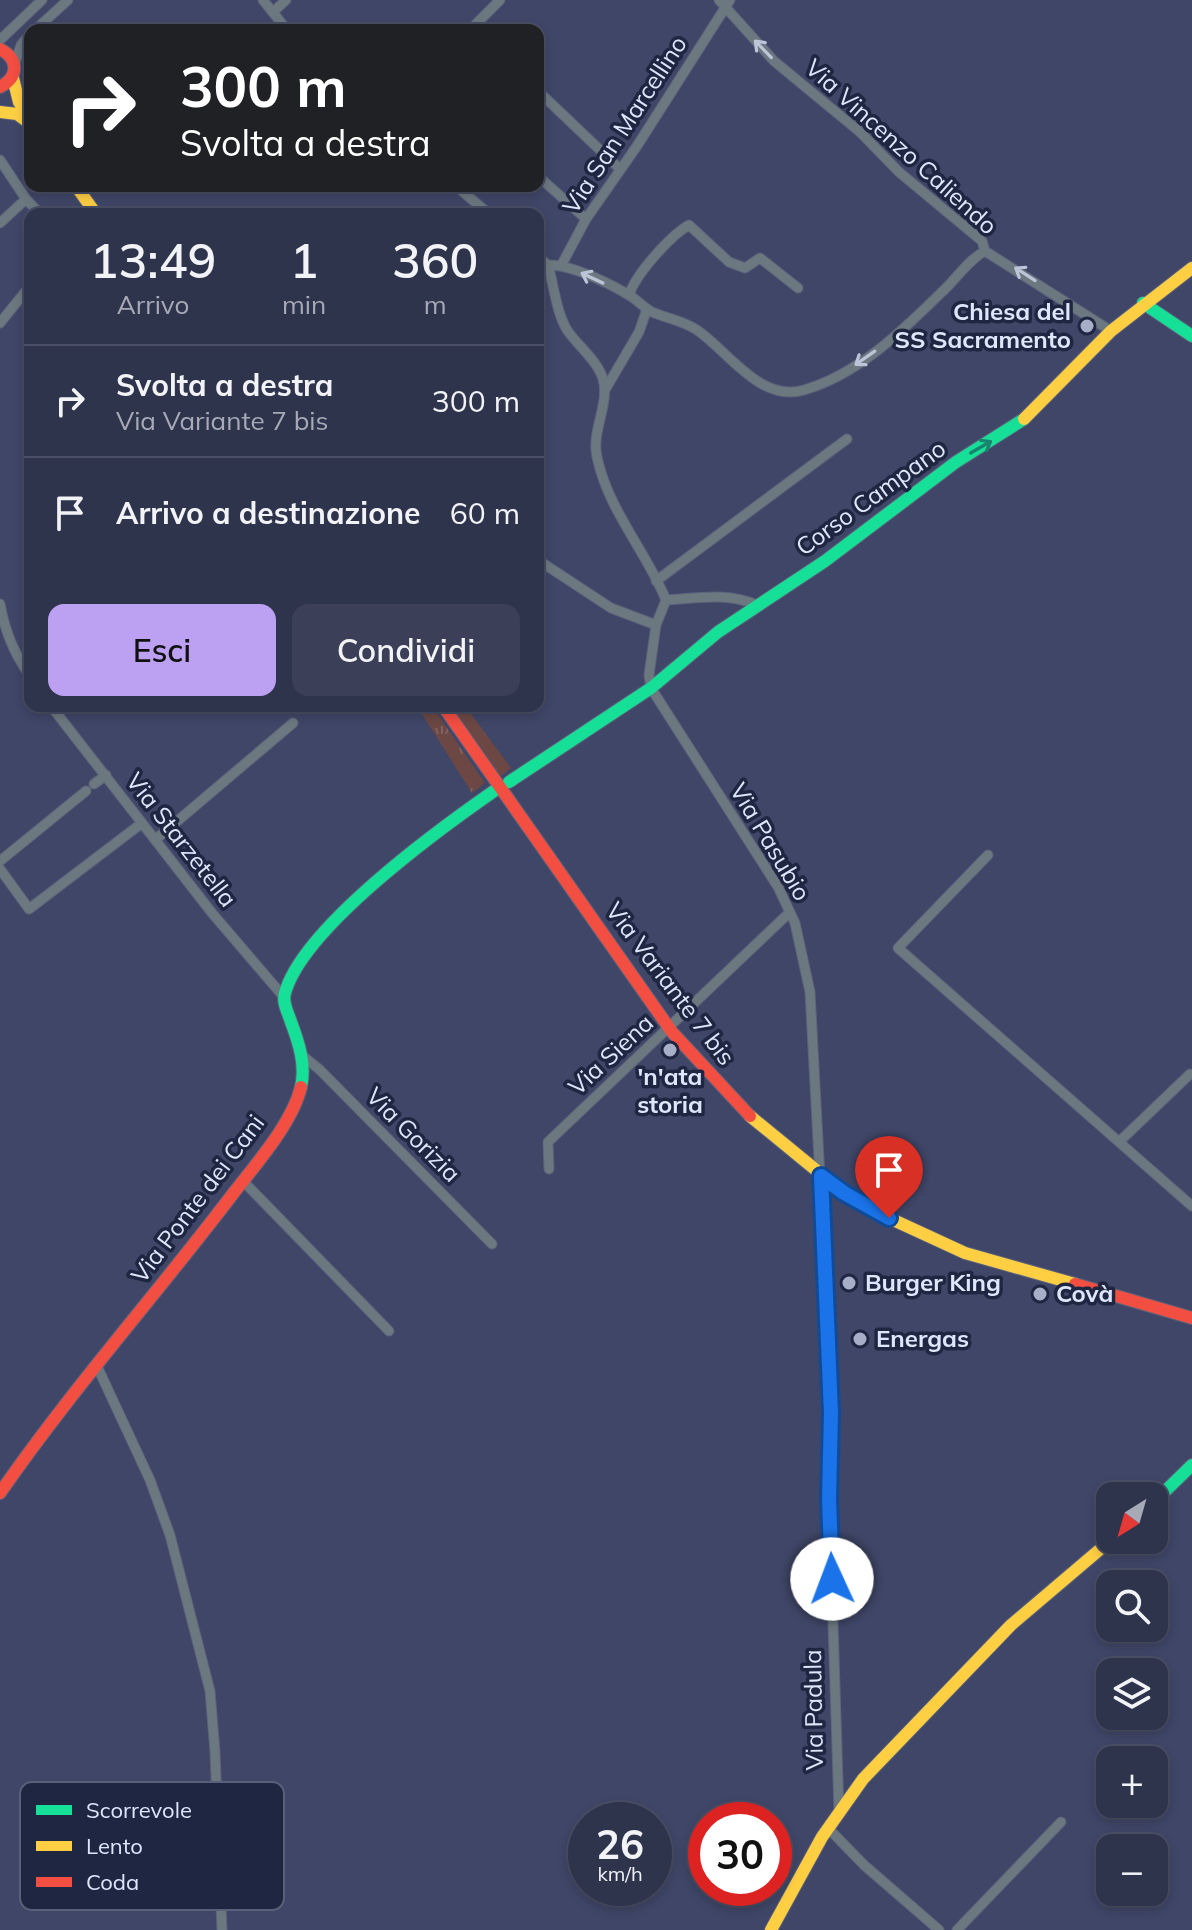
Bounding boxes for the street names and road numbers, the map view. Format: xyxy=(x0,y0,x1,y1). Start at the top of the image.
street label: Via San Marcellino xyxy=(555,30,693,219)
street label: Via Vincenzo Caliendo xyxy=(800,52,1004,240)
street label: Corso Campano xyxy=(790,433,951,562)
street label: Via Starzetella xyxy=(120,766,243,912)
street label: Via Pasubio xyxy=(724,777,818,906)
street label: Via Variante 7 bis xyxy=(600,896,742,1071)
street label: Via Siena xyxy=(562,1007,659,1101)
street label: Via Gorizia xyxy=(360,1081,467,1188)
street label: Via Ponte dei Cani xyxy=(124,1108,270,1289)
street label: Via Padula xyxy=(797,1649,829,1771)

